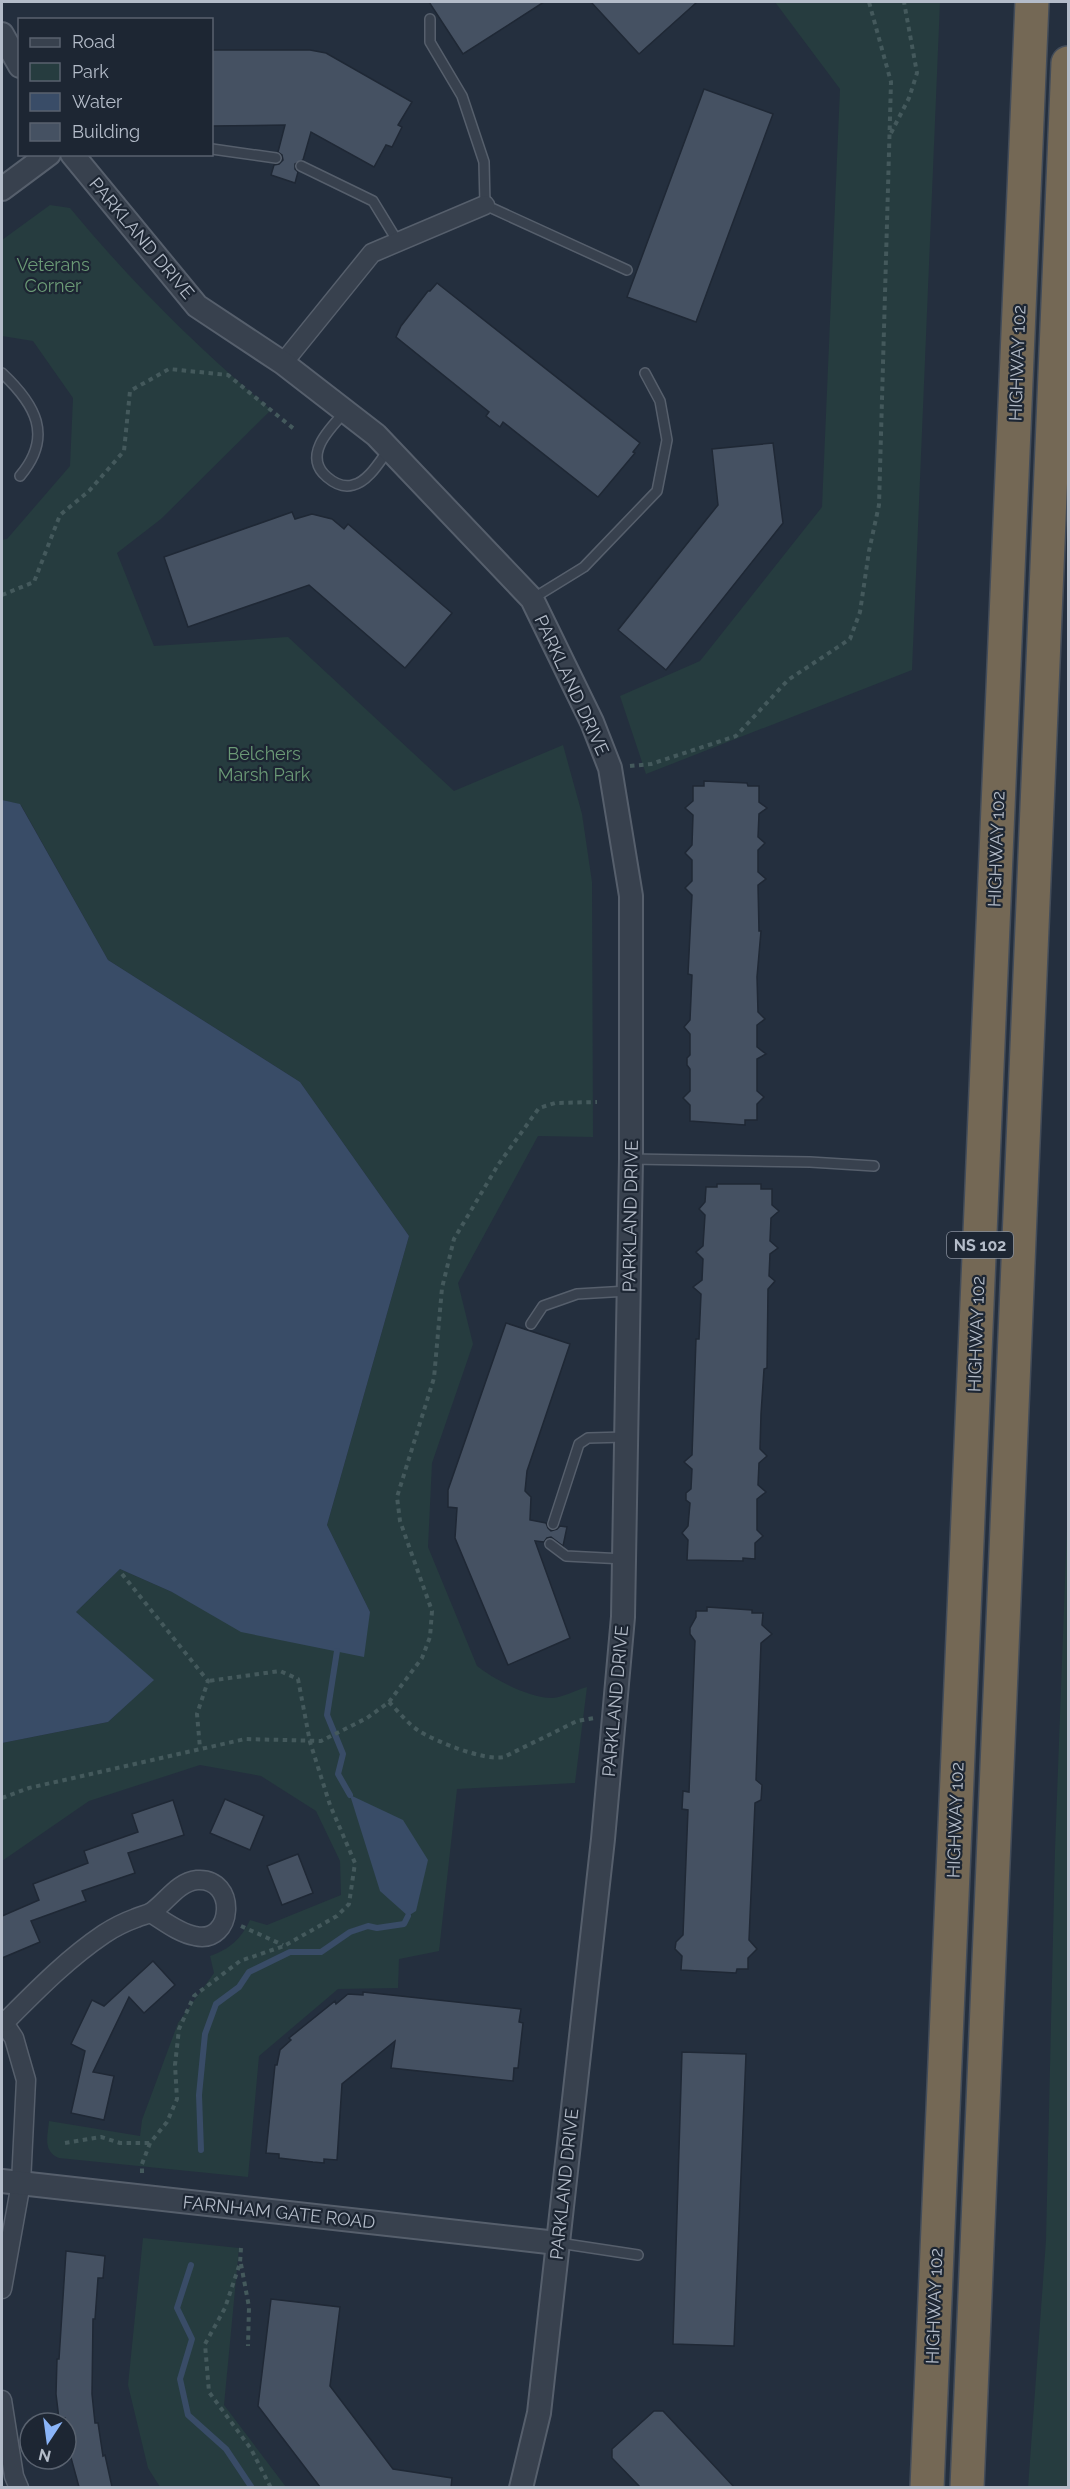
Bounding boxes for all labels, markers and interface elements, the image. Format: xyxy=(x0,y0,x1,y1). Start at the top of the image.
legend xyxy=(18,18,213,156)
text: Road xyxy=(72,31,115,52)
text: Park xyxy=(72,61,109,82)
text: Water xyxy=(72,91,123,112)
text: Building xyxy=(72,121,140,142)
street label: PARKLAND DRIVE xyxy=(85,173,199,303)
park label: Veterans Corner xyxy=(16,254,90,296)
street label: HIGHWAY 102 xyxy=(1004,305,1030,421)
street label: PARKLAND DRIVE xyxy=(530,612,614,758)
park label: Belchers Marsh Park xyxy=(218,743,311,785)
street label: HIGHWAY 102 xyxy=(983,791,1009,907)
street label: PARKLAND DRIVE xyxy=(618,1140,642,1292)
road number: NS 102 xyxy=(947,1232,1013,1258)
street label: HIGHWAY 102 xyxy=(963,1276,989,1392)
street label: PARKLAND DRIVE xyxy=(598,1624,632,1778)
street label: HIGHWAY 102 xyxy=(942,1762,968,1878)
street label: PARKLAND DRIVE xyxy=(546,2107,582,2261)
street label: FARNHAM GATE ROAD xyxy=(182,2191,376,2233)
street label: HIGHWAY 102 xyxy=(921,2248,947,2364)
north arrow xyxy=(18,2411,78,2471)
text: N xyxy=(37,2444,53,2466)

